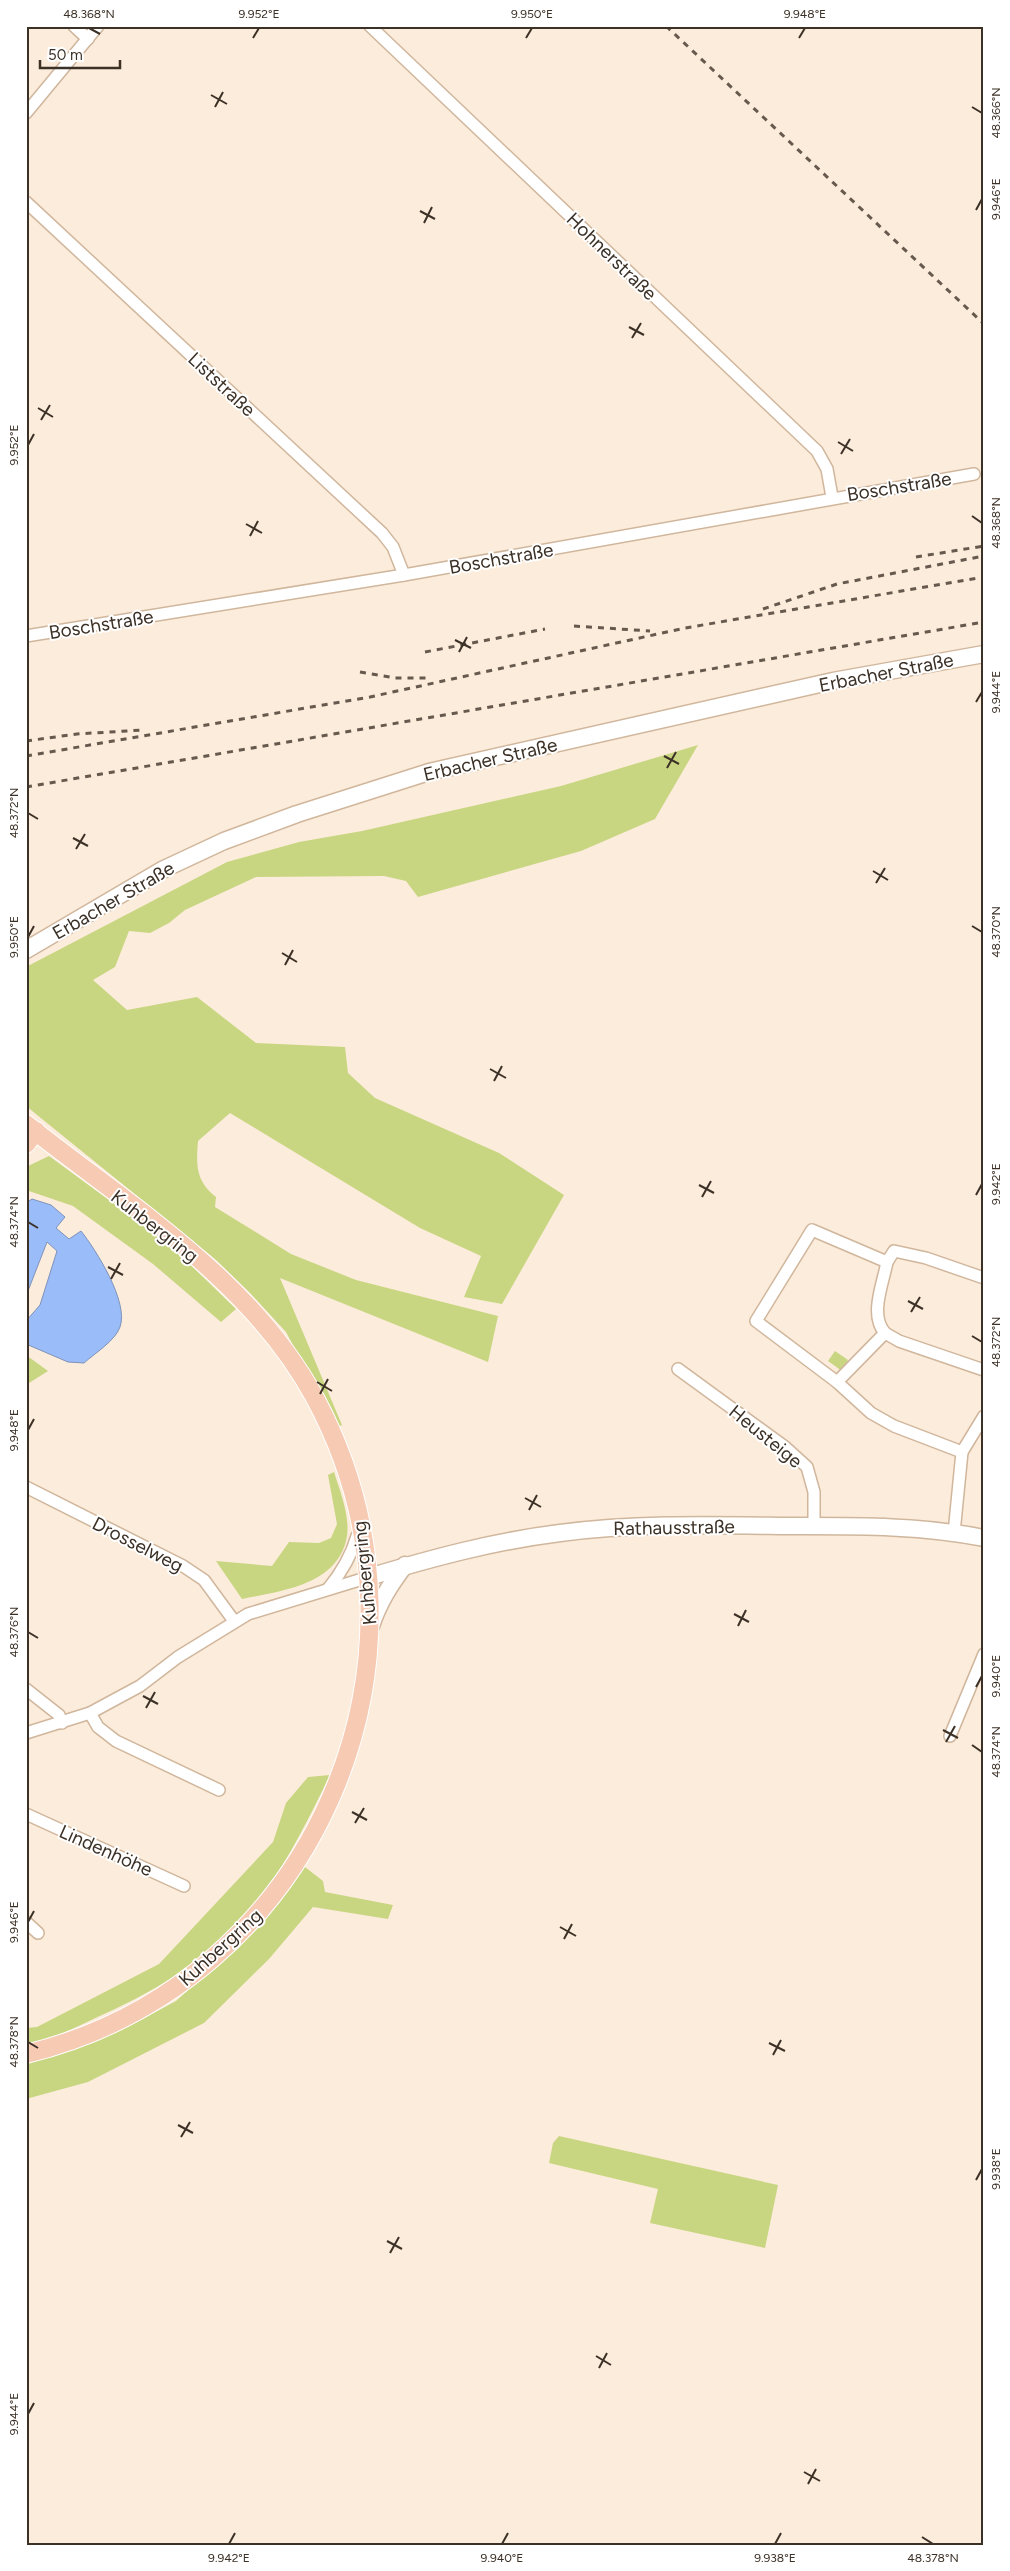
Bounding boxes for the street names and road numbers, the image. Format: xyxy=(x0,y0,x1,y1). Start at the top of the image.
street label: Hohnerstraße xyxy=(562,208,662,305)
street label: Liststraße xyxy=(183,347,260,421)
street label: Boschstraße xyxy=(845,467,953,506)
street label: Boschstraße xyxy=(447,538,555,579)
street label: Boschstraße xyxy=(47,605,155,644)
street label: Erbacher Straße xyxy=(817,648,955,697)
street label: Erbacher Straße xyxy=(421,733,559,786)
street label: Erbacher Straße xyxy=(48,856,178,945)
street label: Kuhbergring xyxy=(106,1185,203,1268)
street label: Heusteige xyxy=(724,1400,807,1473)
street label: Drosselweg xyxy=(88,1512,187,1577)
street label: Rathausstraße xyxy=(613,1515,735,1540)
street label: Kuhbergring xyxy=(348,1520,381,1626)
street label: Lindenhöhe xyxy=(56,1820,156,1881)
street label: Kuhbergring xyxy=(174,1904,267,1991)

